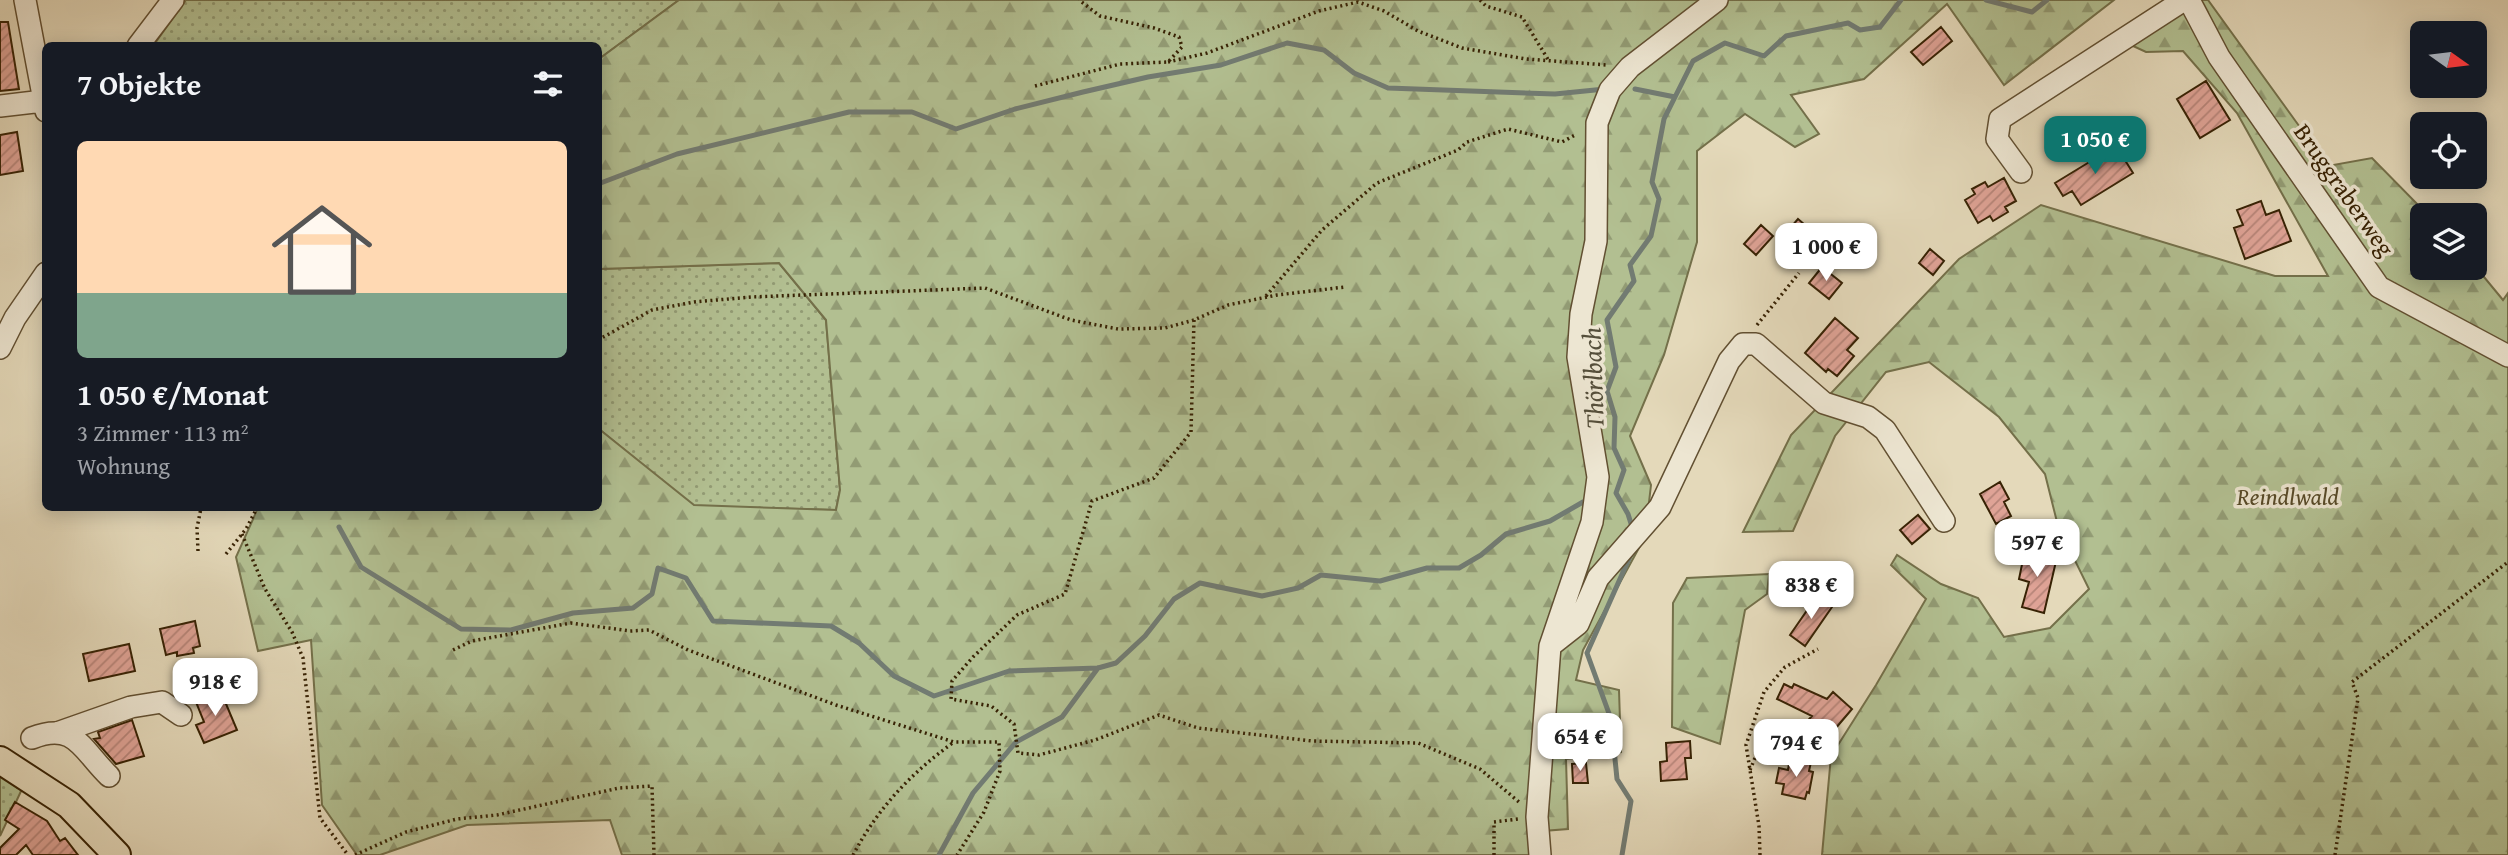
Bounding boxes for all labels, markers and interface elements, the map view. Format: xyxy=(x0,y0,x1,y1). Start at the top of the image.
north arrow xyxy=(2410,21,2487,98)
map controls xyxy=(2410,21,2487,280)
text: 7 Objekte xyxy=(77,62,201,106)
icon: filters xyxy=(529,65,567,103)
button: locate xyxy=(2410,112,2487,189)
pin: 1 050 € xyxy=(2030,116,2160,176)
street label: Bruggraberweg xyxy=(2286,116,2403,263)
text: 1 050 € xyxy=(2060,122,2130,155)
icon: home xyxy=(259,187,385,313)
button: layers xyxy=(2410,203,2487,280)
pin: 1 000 € xyxy=(1761,224,1891,283)
text: 1 000 € xyxy=(1791,229,1861,262)
water label: Thörlbach xyxy=(1571,327,1614,429)
text: 1 050 €/Monat xyxy=(77,372,269,416)
text: 3 Zimmer · 113 m² xyxy=(77,416,248,449)
text: Wohnung xyxy=(77,449,170,482)
park label: Reindlwald xyxy=(2236,479,2340,514)
pin: 597 € xyxy=(1988,520,2086,579)
text: 597 € xyxy=(2011,525,2063,558)
pin: 838 € xyxy=(1762,562,1860,621)
text: 838 € xyxy=(1785,567,1837,600)
pin: 918 € xyxy=(166,658,264,718)
text: 918 € xyxy=(189,664,241,697)
pin: 654 € xyxy=(1531,714,1629,773)
text: 654 € xyxy=(1554,719,1606,752)
pin: 794 € xyxy=(1747,720,1845,779)
text: 794 € xyxy=(1770,725,1822,758)

